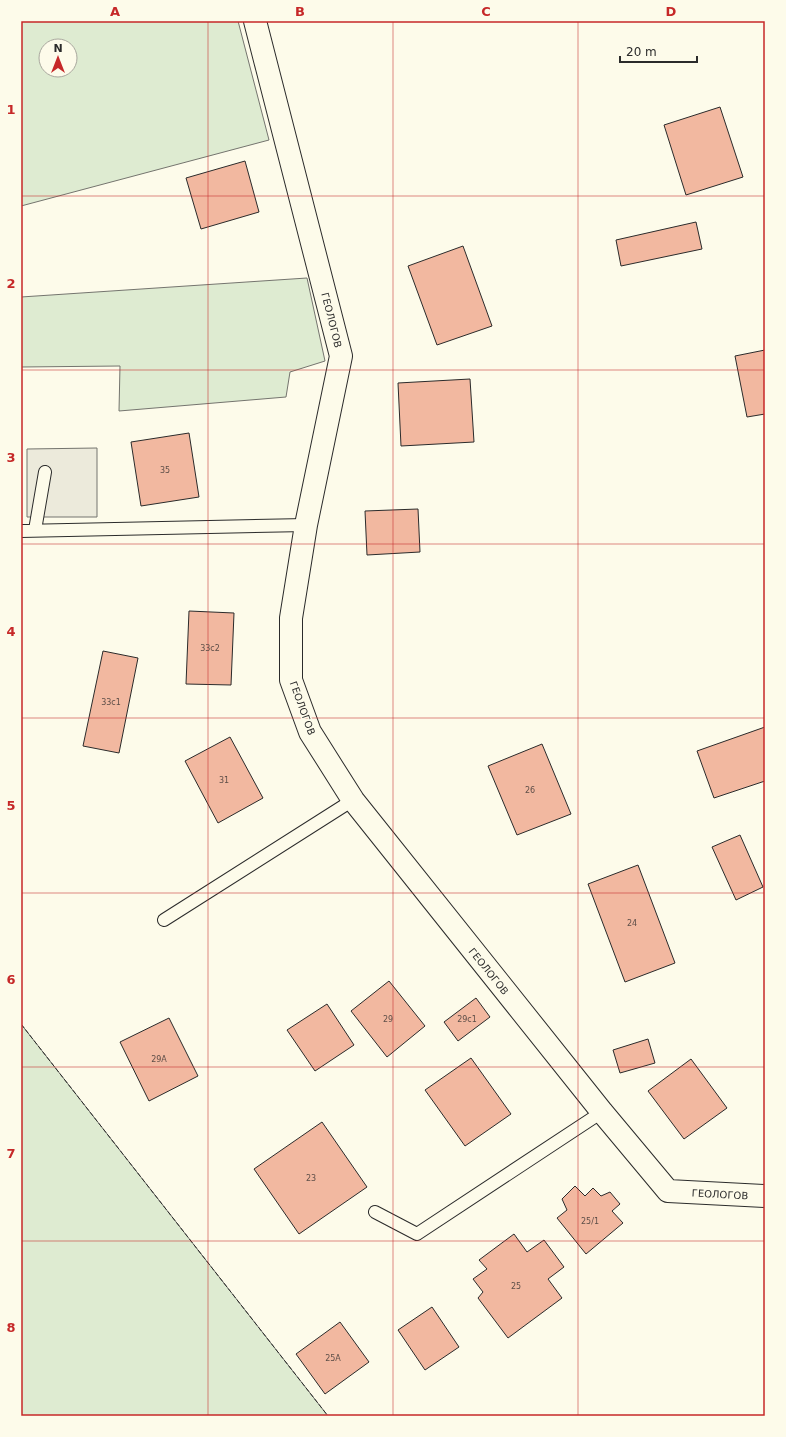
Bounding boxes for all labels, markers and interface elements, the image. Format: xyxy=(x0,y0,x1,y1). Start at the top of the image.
text: A xyxy=(110,4,120,19)
text: B xyxy=(295,4,305,19)
text: C xyxy=(481,4,491,19)
text: D xyxy=(666,4,677,19)
north arrow xyxy=(38,38,78,78)
scale bar xyxy=(620,38,697,64)
text: N xyxy=(53,42,63,55)
text: 20 m xyxy=(626,45,657,59)
text: 1 xyxy=(6,102,16,117)
text: 2 xyxy=(6,276,16,291)
street label: ГЕОЛОГОВ xyxy=(319,291,344,349)
text: 3 xyxy=(6,450,16,465)
house number: 35 xyxy=(160,466,170,475)
text: 4 xyxy=(6,624,16,639)
house number: 33с2 xyxy=(200,644,220,653)
street label: ГЕОЛОГОВ xyxy=(288,680,317,737)
house number: 33с1 xyxy=(101,698,121,707)
house number: 31 xyxy=(219,776,229,785)
house number: 26 xyxy=(525,786,535,795)
text: 5 xyxy=(6,798,16,813)
house number: 24 xyxy=(627,919,637,928)
street label: ГЕОЛОГОВ xyxy=(467,946,511,997)
text: 6 xyxy=(6,972,16,987)
house number: 29 xyxy=(383,1015,393,1024)
house number: 29с1 xyxy=(457,1015,477,1024)
house number: 29А xyxy=(151,1055,167,1064)
text: 7 xyxy=(6,1146,16,1161)
house number: 23 xyxy=(306,1174,316,1183)
street label: ГЕОЛОГОВ xyxy=(691,1188,749,1201)
house number: 25/1 xyxy=(581,1217,599,1226)
house number: 25 xyxy=(511,1282,521,1291)
text: 8 xyxy=(6,1320,16,1335)
house number: 25А xyxy=(325,1354,341,1363)

